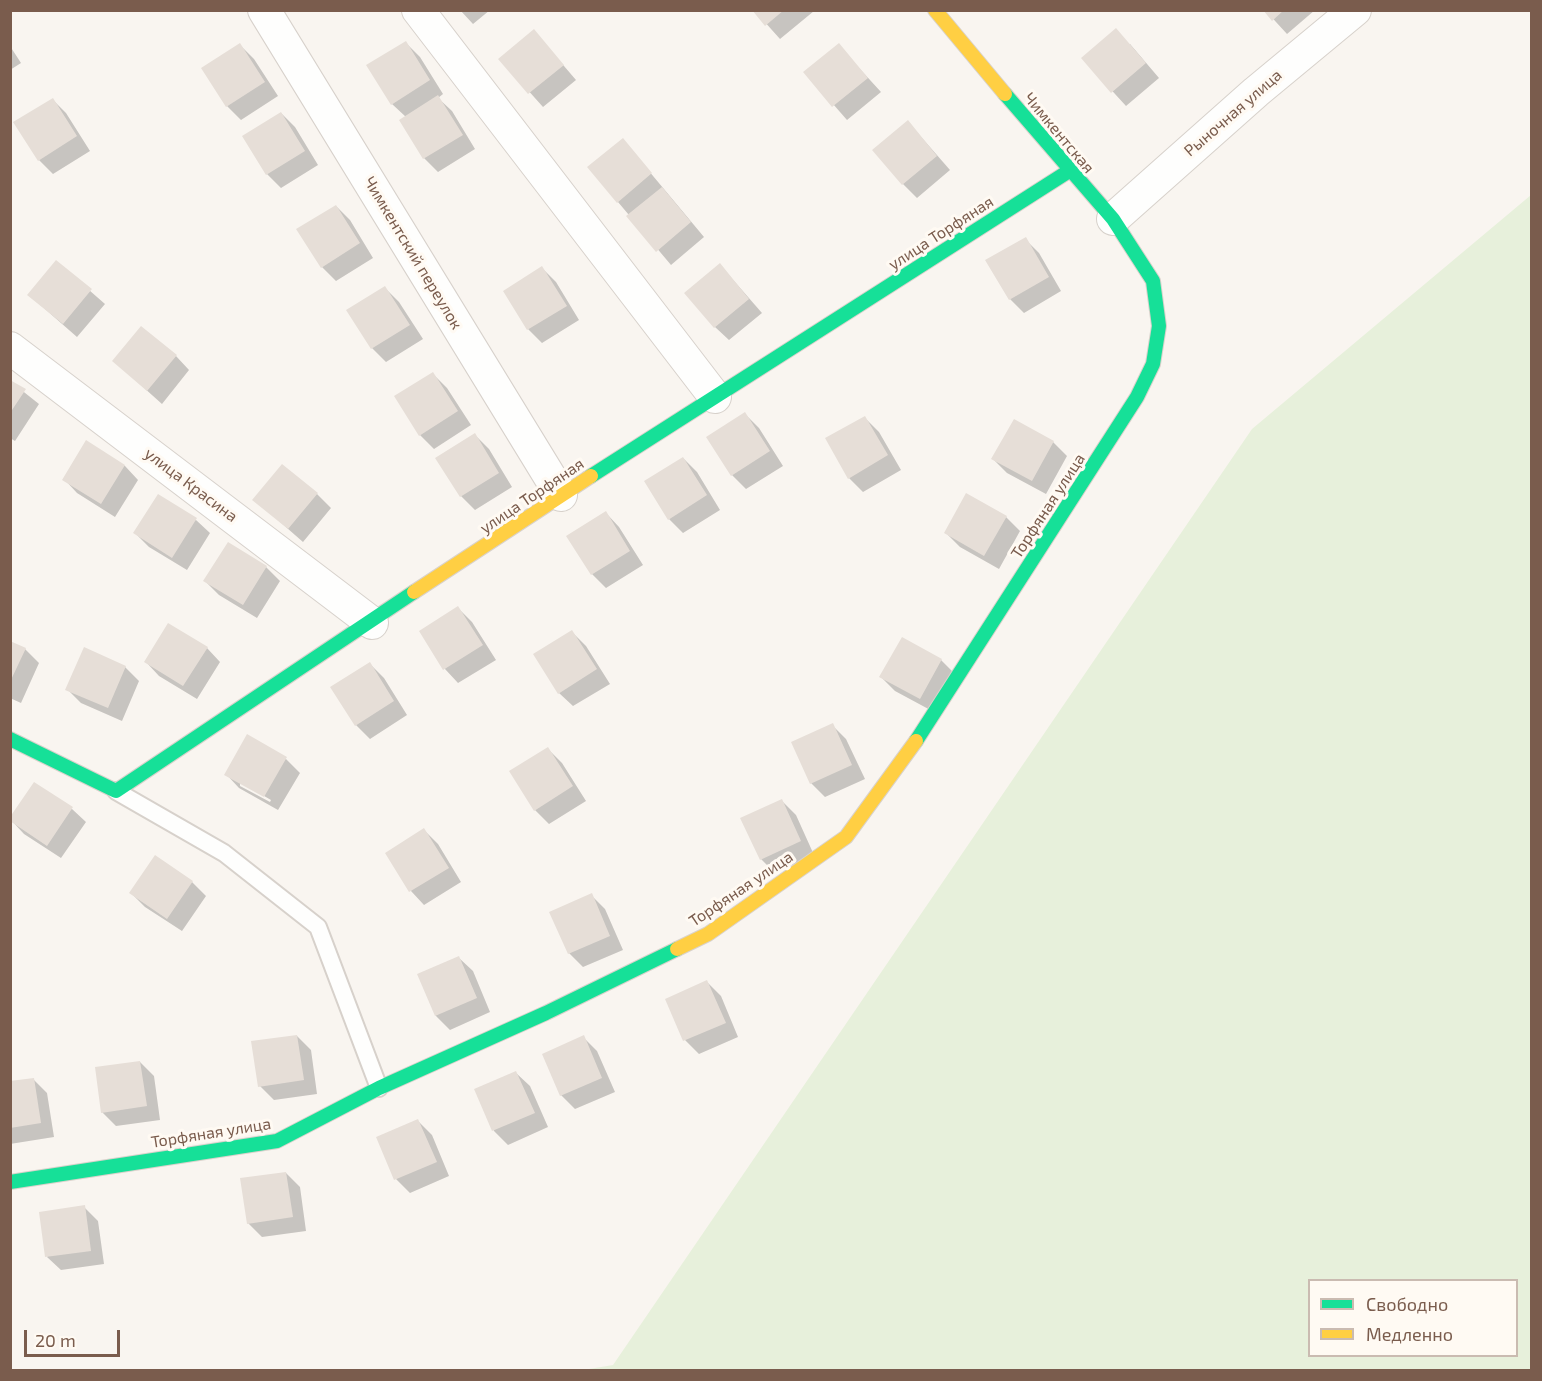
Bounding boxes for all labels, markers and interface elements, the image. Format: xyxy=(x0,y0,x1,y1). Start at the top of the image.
street label: Рыночная улица xyxy=(1180,65,1286,161)
street label: Чимкентская xyxy=(1020,89,1098,177)
street label: Чимкентский переулок xyxy=(360,173,466,333)
street label: улица Торфяная xyxy=(885,192,997,274)
street label: улица Красина xyxy=(141,444,241,526)
street label: Торфяная улица xyxy=(1007,450,1089,562)
street label: улица Торфяная xyxy=(476,454,588,538)
street label: Торфяная улица xyxy=(685,847,797,931)
street label: Торфяная улица xyxy=(150,1114,272,1152)
legend xyxy=(1308,1279,1518,1357)
text: Свободно xyxy=(1366,1293,1448,1315)
scale bar xyxy=(27,1318,123,1356)
text: Медленно xyxy=(1366,1323,1453,1345)
text: 20 m xyxy=(35,1329,76,1351)

